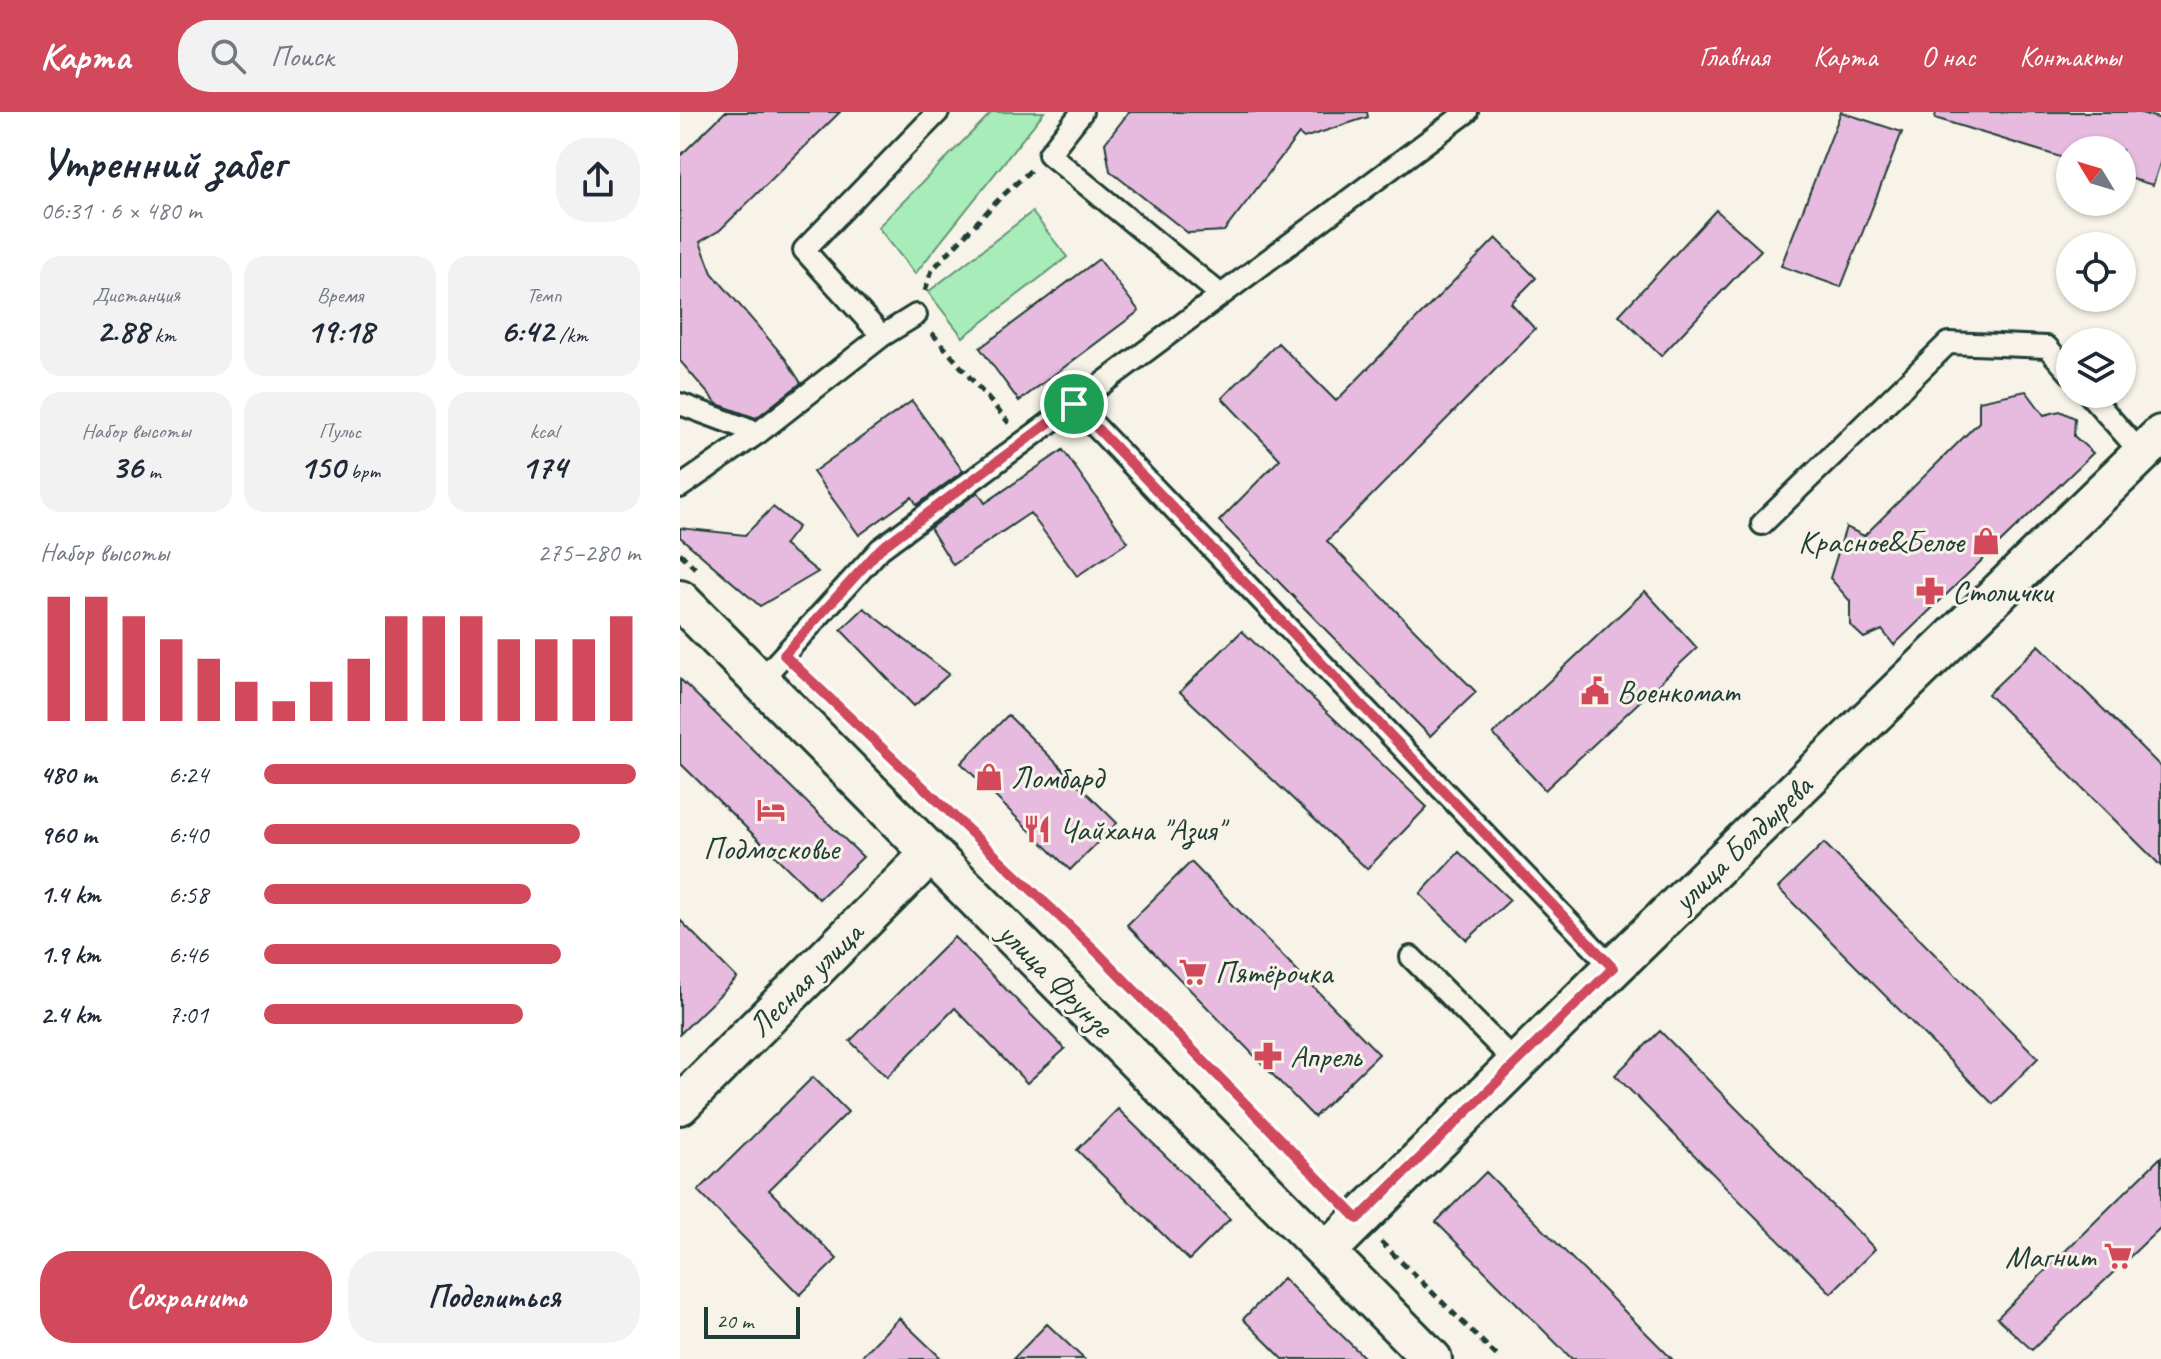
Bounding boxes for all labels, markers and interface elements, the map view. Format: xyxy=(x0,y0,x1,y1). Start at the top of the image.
search box xyxy=(178,20,738,92)
text: Карта xyxy=(40,33,130,80)
icon: search xyxy=(206,34,250,78)
text: Поиск xyxy=(270,37,334,75)
text: Главная xyxy=(1699,39,1769,74)
text: Карта xyxy=(1813,39,1877,74)
text: О нас xyxy=(1921,39,1975,74)
text: Контакты xyxy=(2019,39,2121,74)
text: Утренний забег xyxy=(40,136,285,191)
north arrow xyxy=(2056,136,2136,216)
map controls xyxy=(2056,136,2136,408)
button: share xyxy=(556,138,640,222)
text: 06:31 · 6 × 480 m xyxy=(40,194,201,227)
button: locate xyxy=(2056,232,2136,312)
text: Дистанция xyxy=(92,281,180,309)
text: Время xyxy=(317,281,363,309)
text: Темп xyxy=(526,281,562,309)
text: 2.88 xyxy=(96,309,149,352)
text: 19:18 xyxy=(306,309,374,352)
text: 6:42 xyxy=(500,309,554,352)
text: km xyxy=(149,321,176,349)
text: /km xyxy=(554,321,588,349)
button: layers xyxy=(2056,328,2136,408)
pin xyxy=(1040,370,1108,438)
icon: arrive xyxy=(1052,382,1096,426)
text: Набор высоты xyxy=(81,417,191,445)
text: Пульс xyxy=(319,417,361,445)
text: kcal xyxy=(529,417,559,445)
text: 36 xyxy=(112,445,143,488)
text: 150 xyxy=(300,445,345,488)
text: 174 xyxy=(521,445,567,488)
text: m xyxy=(143,457,160,485)
text: bpm xyxy=(345,457,380,485)
place label: Красное&Белое xyxy=(1798,521,1967,562)
shop icon: Красное&Белое xyxy=(1971,526,2001,556)
text: Набор высоты xyxy=(40,536,169,569)
text: 275–280 m xyxy=(537,536,640,569)
place label: Столички xyxy=(1952,571,2055,612)
pharmacy icon: Столички xyxy=(1915,576,1945,606)
place label: Военкомат xyxy=(1617,671,1742,712)
public building icon: Военкомат xyxy=(1580,676,1610,706)
place label: Ломбард xyxy=(1011,757,1106,798)
text: 480 m xyxy=(40,758,96,791)
text: 6:24 xyxy=(168,758,208,791)
shop icon: Ломбард xyxy=(974,762,1004,792)
street label: улица Болдырева xyxy=(1662,765,1823,922)
hotel icon: Подмосковье xyxy=(756,795,786,825)
place label: Чайхана "Азия" xyxy=(1059,809,1230,850)
restaurant icon: Чайхана "Азия" xyxy=(1022,814,1052,844)
text: 960 m xyxy=(40,818,96,851)
text: 6:40 xyxy=(168,818,208,851)
place label: Подмосковье xyxy=(703,828,841,869)
text: 1.4 km xyxy=(40,878,100,911)
text: 6:58 xyxy=(168,878,208,911)
street label: Лесная улица xyxy=(739,911,874,1046)
street label: улица Фрунзе xyxy=(988,912,1124,1048)
text: 1.9 km xyxy=(40,938,100,971)
text: 6:46 xyxy=(168,938,208,971)
place label: Пятёрочка xyxy=(1215,952,1334,993)
supermarket icon: Пятёрочка xyxy=(1178,957,1208,987)
text: 2.4 km xyxy=(40,998,100,1031)
text: 7:01 xyxy=(168,998,208,1031)
place label: Апрель xyxy=(1290,1036,1363,1077)
pharmacy icon: Апрель xyxy=(1253,1041,1283,1071)
place label: Магнит xyxy=(2005,1236,2097,1277)
supermarket icon: Магнит xyxy=(2103,1241,2133,1271)
button: Сохранить xyxy=(40,1251,332,1343)
button: Поделиться xyxy=(348,1251,640,1343)
scale bar xyxy=(704,1303,800,1339)
text: 20 m xyxy=(716,1307,753,1335)

